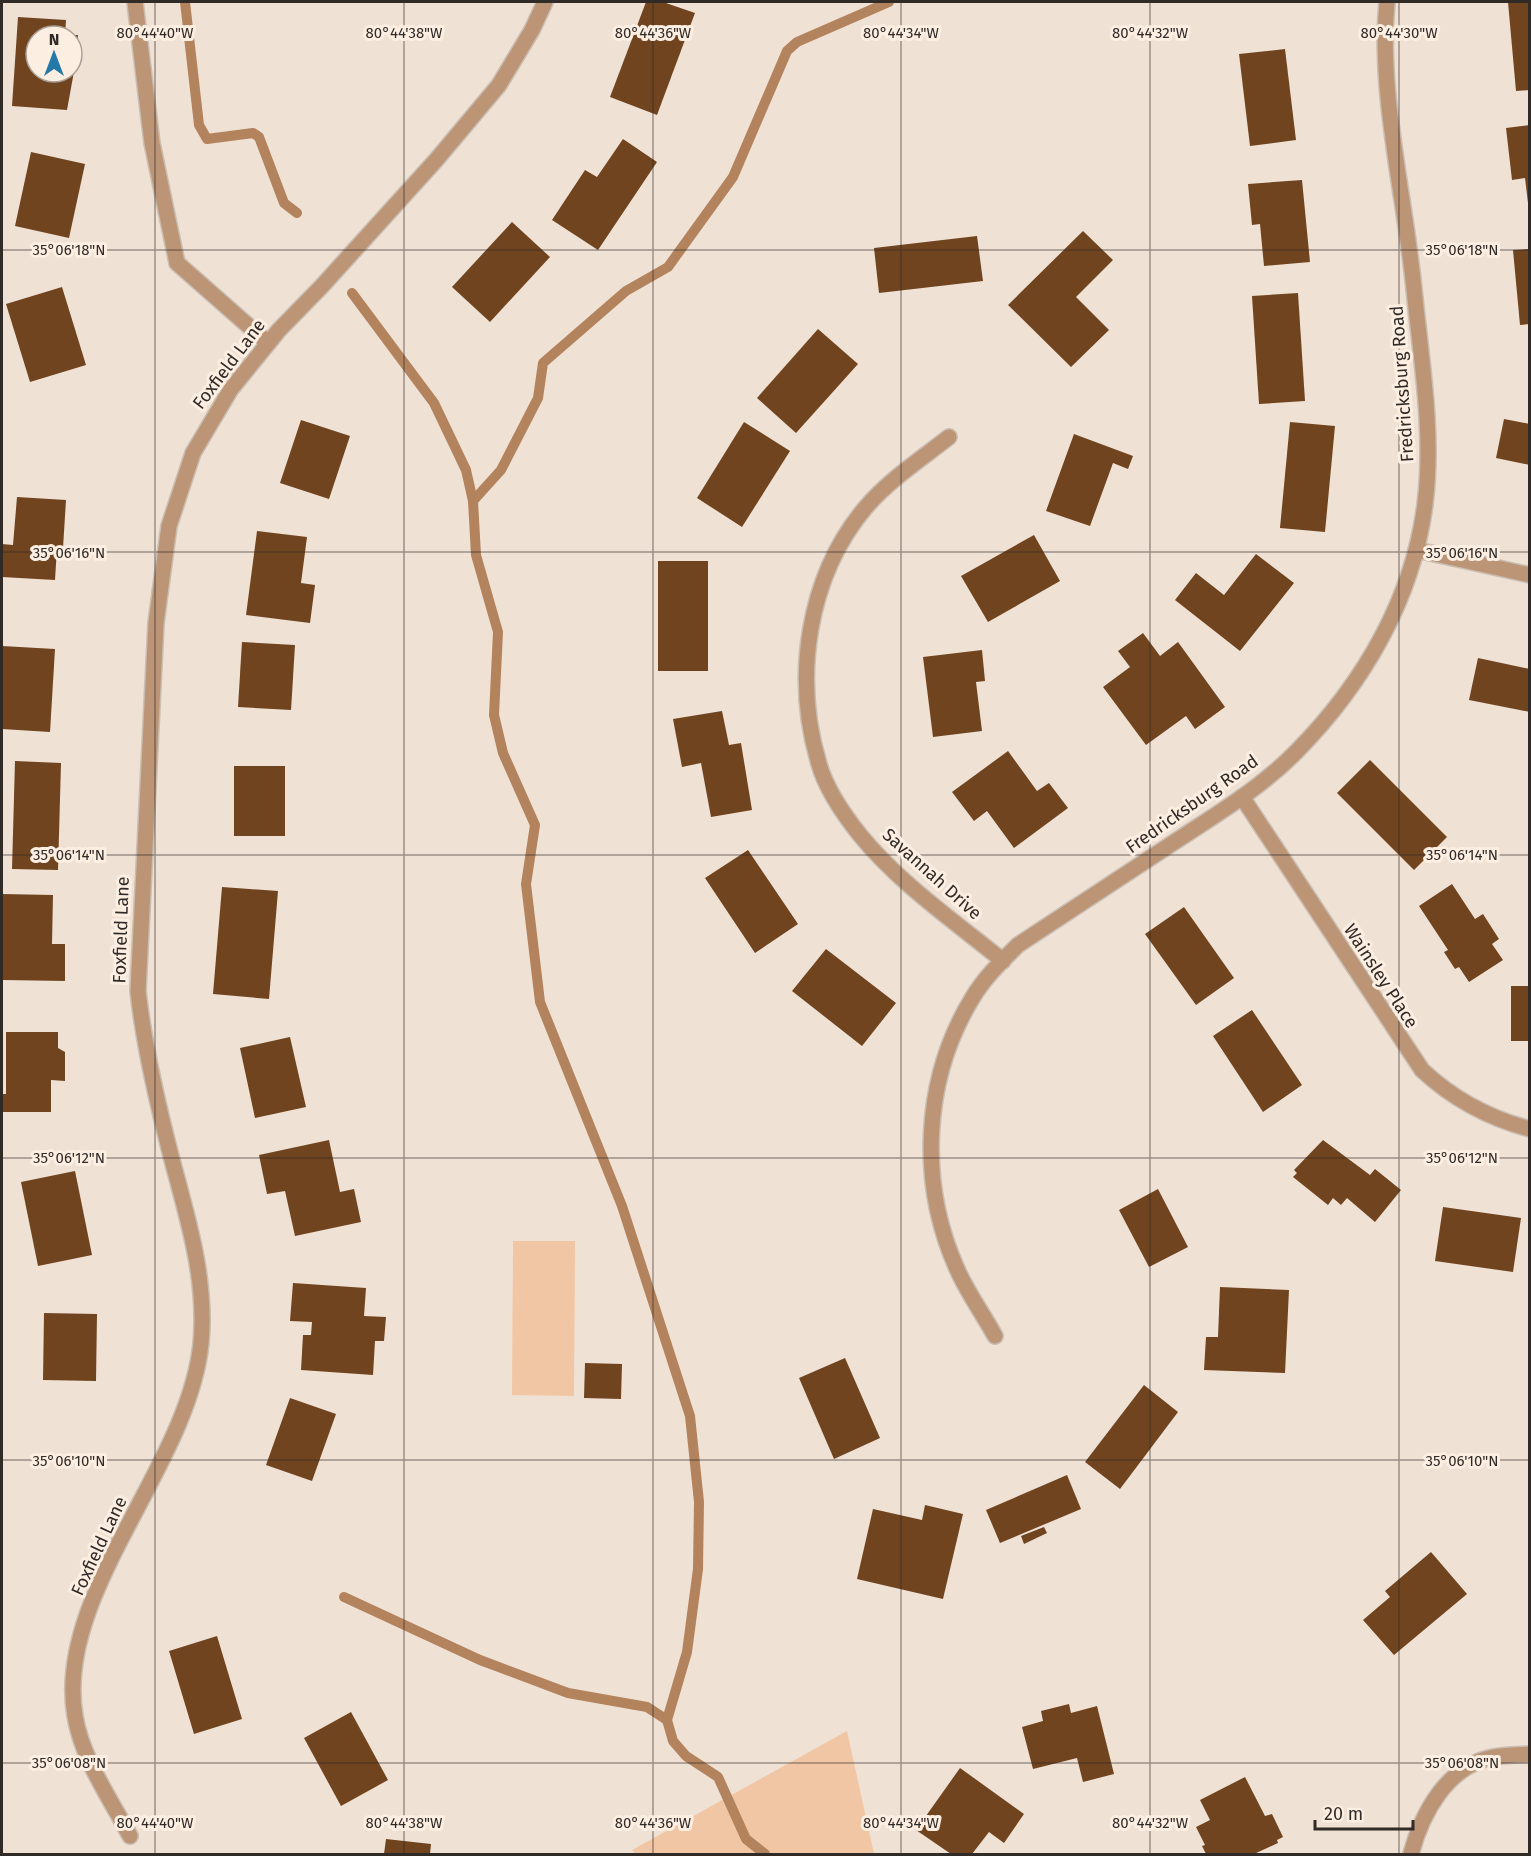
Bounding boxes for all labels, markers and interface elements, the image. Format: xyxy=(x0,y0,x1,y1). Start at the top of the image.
north arrow xyxy=(24,24,84,84)
text: 80°44'40"W xyxy=(117,24,194,42)
text: 80°44'38"W xyxy=(366,24,443,42)
text: 80°44'36"W xyxy=(615,24,692,42)
text: 80°44'34"W xyxy=(863,24,940,42)
text: 80°44'32"W xyxy=(1112,24,1189,42)
text: 80°44'30"W xyxy=(1360,24,1438,42)
text: N xyxy=(49,30,59,49)
text: 35°06'18"N xyxy=(33,241,105,259)
text: 35°06'18"N xyxy=(1426,241,1498,259)
street label: Fredricksburg Road xyxy=(1386,305,1418,463)
street label: Foxfield Lane xyxy=(188,315,270,413)
text: 35°06'16"N xyxy=(33,544,105,562)
text: 35°06'16"N xyxy=(1426,544,1498,562)
street label: Fredricksburg Road xyxy=(1121,750,1263,858)
street label: Savannah Drive xyxy=(878,824,986,924)
text: 35°06'14"N xyxy=(33,846,105,864)
text: 35°06'14"N xyxy=(1426,846,1498,864)
street label: Foxfield Lane xyxy=(108,876,134,984)
street label: Wainsley Place xyxy=(1339,920,1423,1032)
text: 35°06'12"N xyxy=(33,1149,105,1167)
text: 35°06'12"N xyxy=(1426,1149,1498,1167)
text: 35°06'10"N xyxy=(33,1452,106,1470)
text: 35°06'10"N xyxy=(1426,1452,1499,1470)
street label: Foxfield Lane xyxy=(66,1493,132,1599)
text: 35°06'08"N xyxy=(32,1754,106,1772)
text: 35°06'08"N xyxy=(1425,1754,1499,1772)
scale bar xyxy=(1315,1793,1412,1831)
text: 20 m xyxy=(1324,1803,1363,1825)
text: 80°44'40"W xyxy=(117,1814,194,1832)
text: 80°44'38"W xyxy=(366,1814,443,1832)
text: 80°44'36"W xyxy=(615,1814,692,1832)
text: 80°44'34"W xyxy=(863,1814,940,1832)
text: 80°44'32"W xyxy=(1112,1814,1189,1832)

